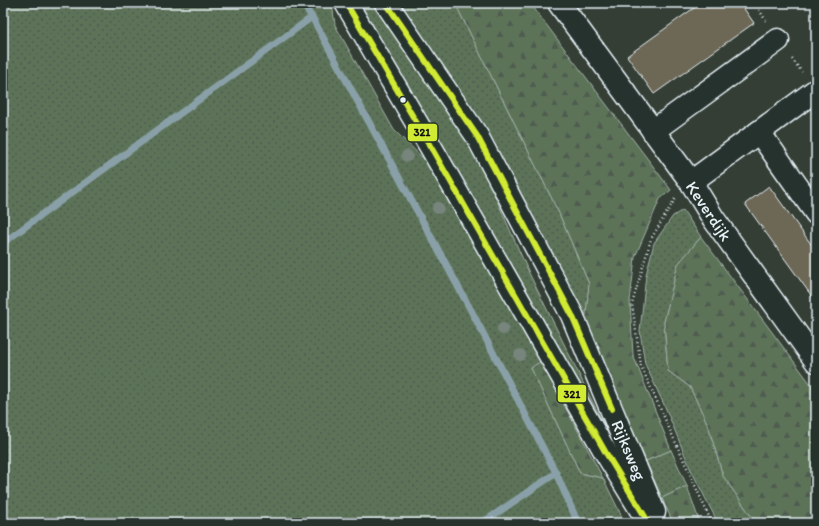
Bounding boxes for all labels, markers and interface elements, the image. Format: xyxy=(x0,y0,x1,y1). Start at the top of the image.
unlabelled marker xyxy=(398,95,408,105)
line badge: 321 xyxy=(407,123,438,142)
text: 321 xyxy=(414,126,431,139)
street label: Keverdijk xyxy=(682,177,736,245)
line badge: 321 xyxy=(557,384,587,403)
text: 321 xyxy=(564,388,581,401)
street label: Rijksweg xyxy=(607,417,651,483)

